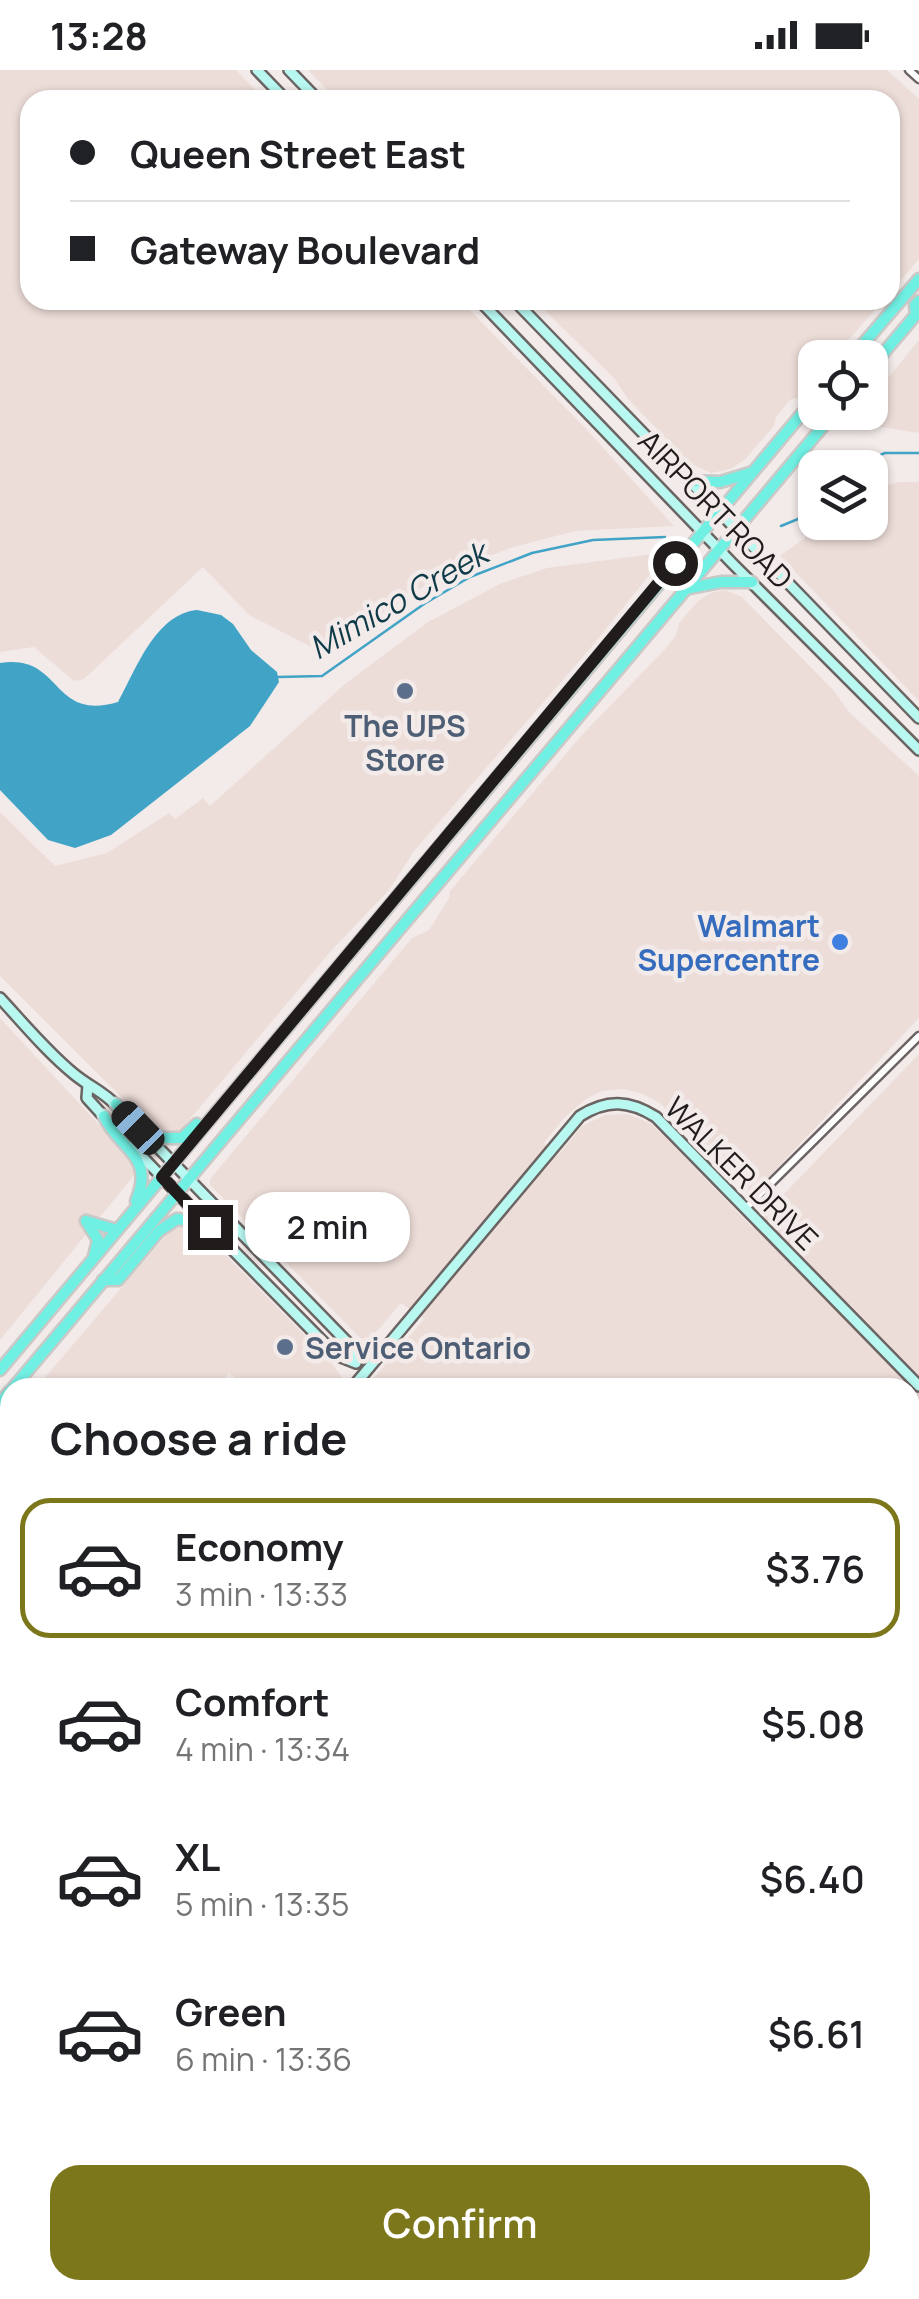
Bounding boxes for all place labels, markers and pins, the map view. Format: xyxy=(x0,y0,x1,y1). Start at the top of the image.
marker: The UPS Store xyxy=(394,680,416,702)
place label: The UPS Store xyxy=(344,705,466,780)
place label: Walmart Supercentre xyxy=(637,905,820,980)
marker: Walmart Supercentre xyxy=(829,931,851,953)
place label: Service Ontario xyxy=(305,1327,531,1368)
marker: Service Ontario xyxy=(274,1336,296,1358)

